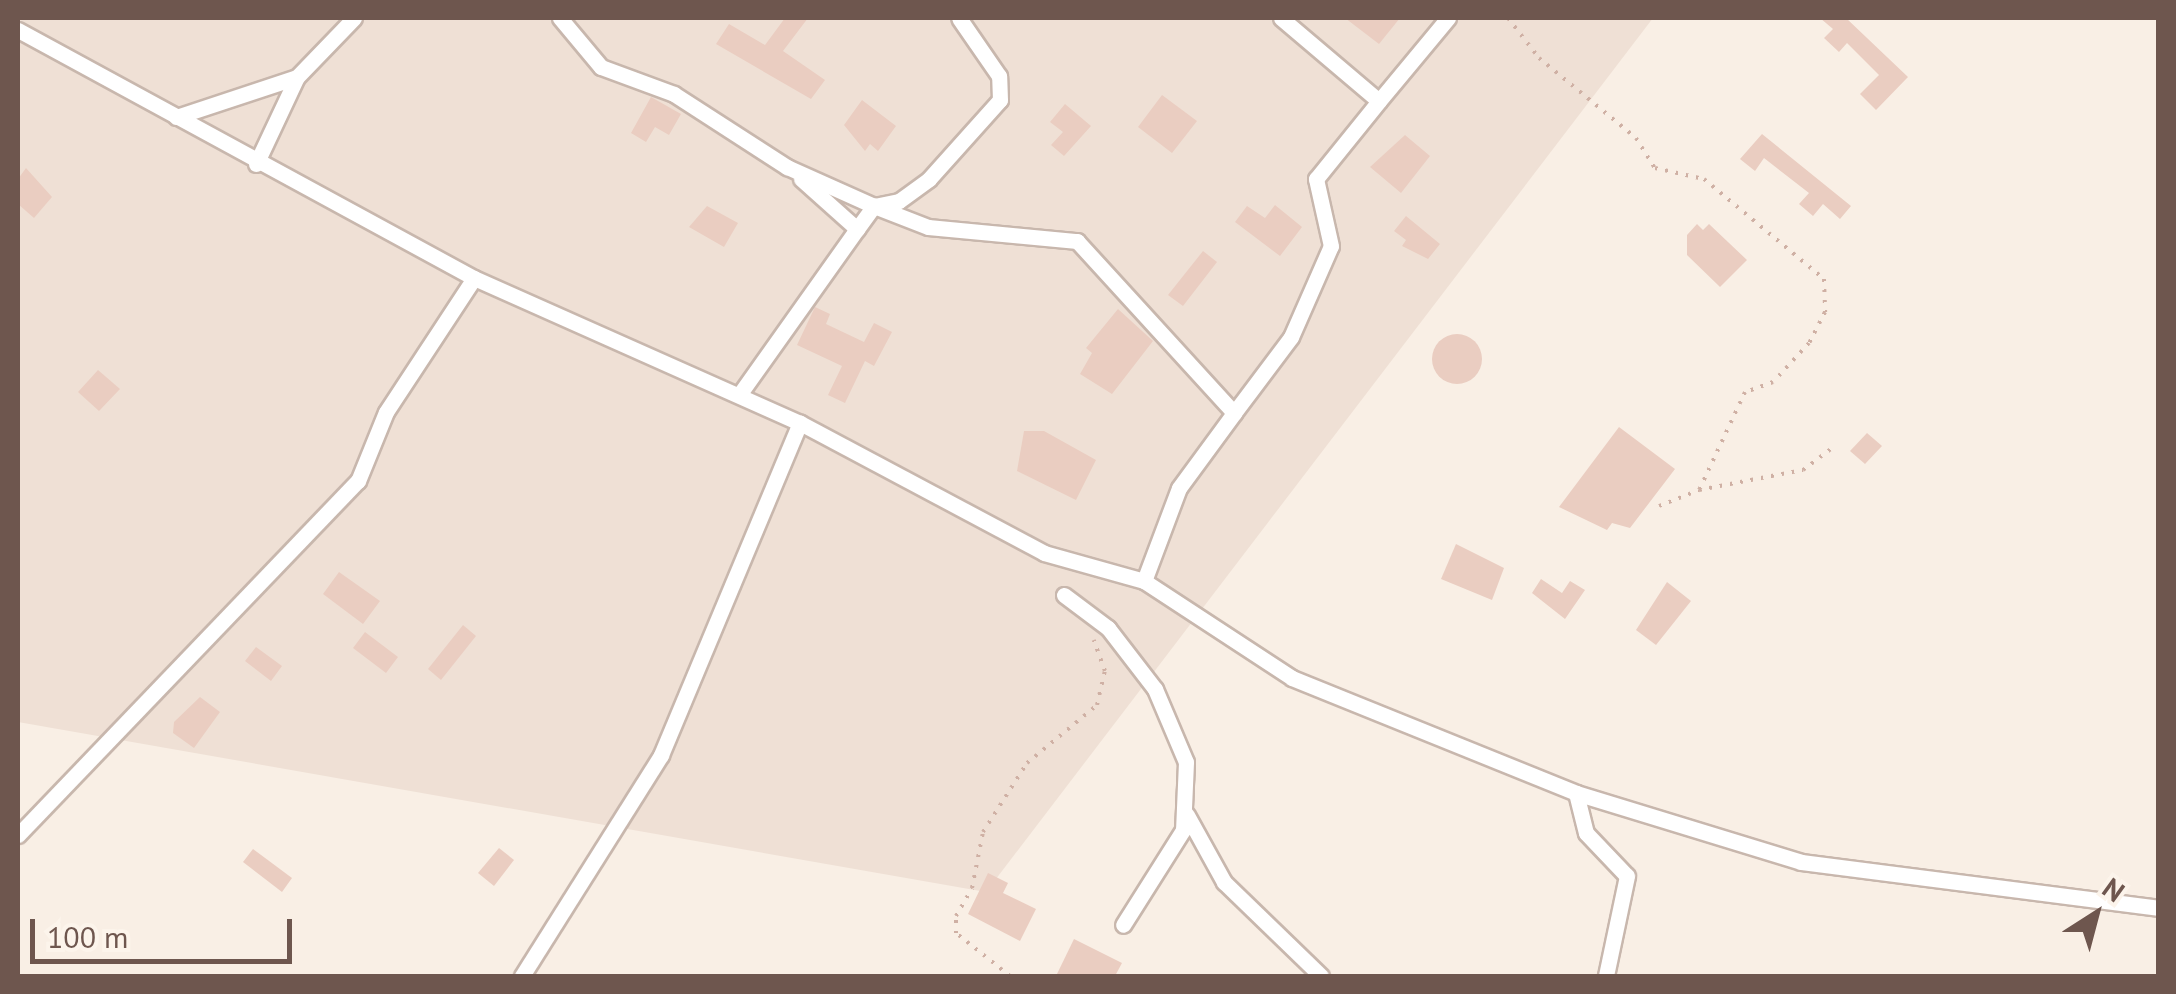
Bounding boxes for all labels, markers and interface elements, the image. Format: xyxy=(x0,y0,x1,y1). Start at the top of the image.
north arrow xyxy=(2046,864,2146,964)
text: N xyxy=(2096,869,2132,910)
scale bar xyxy=(35,899,298,961)
text: 100 m xyxy=(47,917,128,956)

